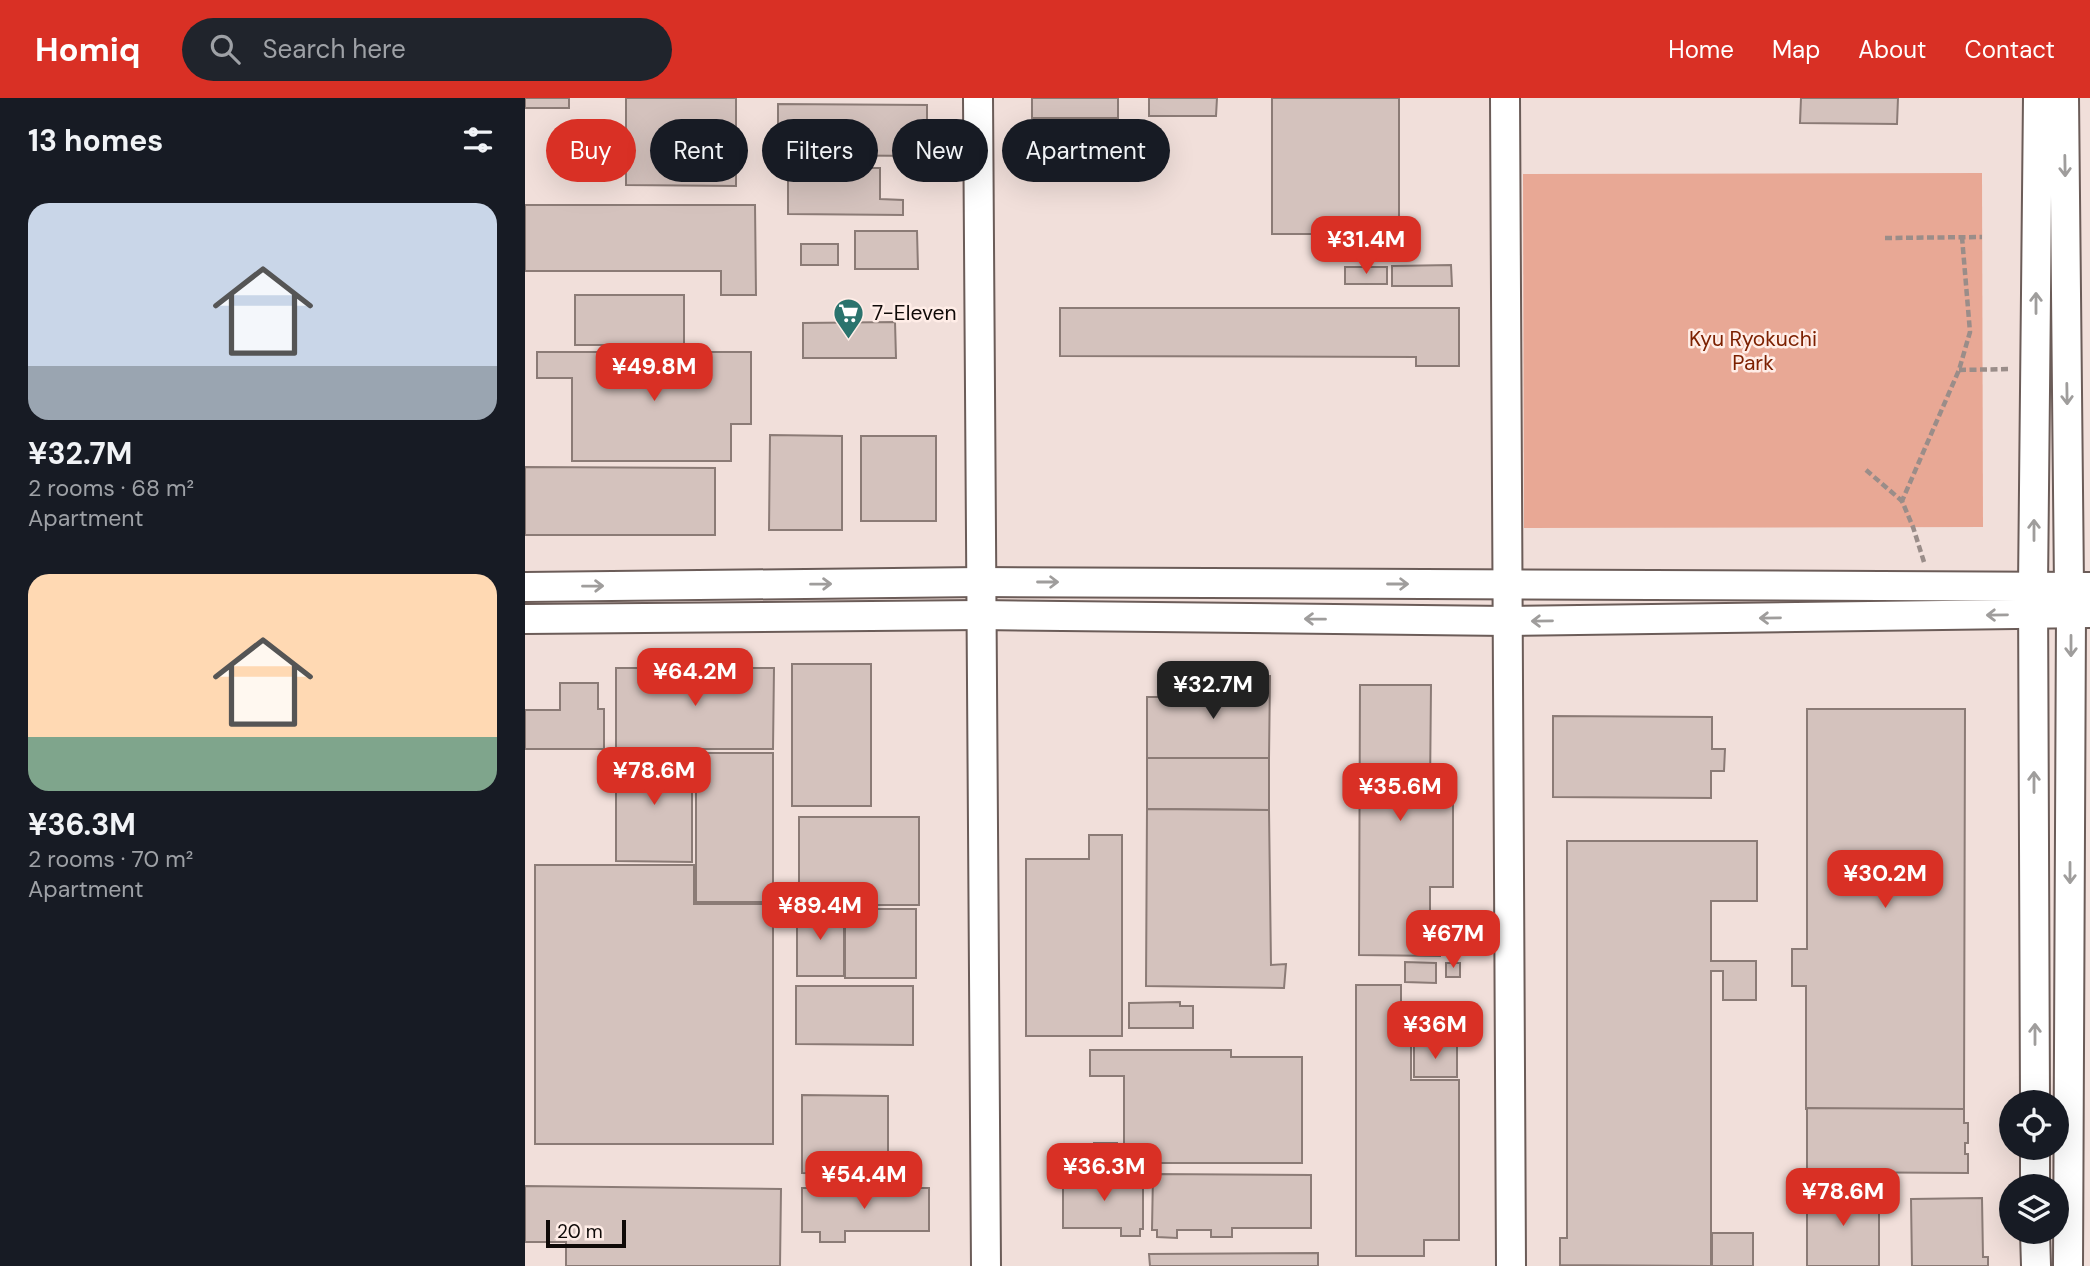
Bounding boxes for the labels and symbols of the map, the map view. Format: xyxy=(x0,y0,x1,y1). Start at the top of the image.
one-way arrow xyxy=(2058,154,2072,177)
pin: ¥31.4M xyxy=(1309,216,1423,276)
one-way arrow xyxy=(2029,292,2043,315)
supermarket icon: 7-Eleven xyxy=(832,296,866,340)
place label: 7-Eleven xyxy=(872,299,956,327)
park label: Kyu Ryokuchi Park xyxy=(1689,325,1817,377)
pin: ¥49.8M xyxy=(597,344,711,403)
one-way arrow xyxy=(2060,382,2074,405)
one-way arrow xyxy=(2027,519,2041,542)
one-way arrow xyxy=(1036,575,1059,589)
one-way arrow xyxy=(809,577,832,590)
one-way arrow xyxy=(1386,577,1409,591)
one-way arrow xyxy=(581,579,604,593)
one-way arrow xyxy=(1986,609,2009,622)
one-way arrow xyxy=(1759,611,1782,625)
one-way arrow xyxy=(1304,612,1327,626)
one-way arrow xyxy=(1531,614,1554,628)
one-way arrow xyxy=(2064,634,2078,657)
pin: ¥64.2M xyxy=(638,648,752,708)
pin: ¥32.7M xyxy=(1156,662,1270,721)
pin: ¥78.6M xyxy=(597,748,711,807)
pin: ¥35.6M xyxy=(1343,764,1457,823)
one-way arrow xyxy=(2027,771,2041,794)
pin: ¥30.2M xyxy=(1828,850,1942,910)
one-way arrow xyxy=(2063,861,2077,884)
pin: ¥89.4M xyxy=(763,882,877,942)
pin: ¥67M xyxy=(1412,910,1494,970)
pin: ¥36M xyxy=(1394,1002,1476,1061)
one-way arrow xyxy=(2028,1023,2042,1046)
pin: ¥36.3M xyxy=(1047,1144,1161,1203)
pin: ¥54.4M xyxy=(807,1152,921,1211)
pin: ¥78.6M xyxy=(1786,1168,1900,1228)
scale bar xyxy=(546,1217,627,1249)

